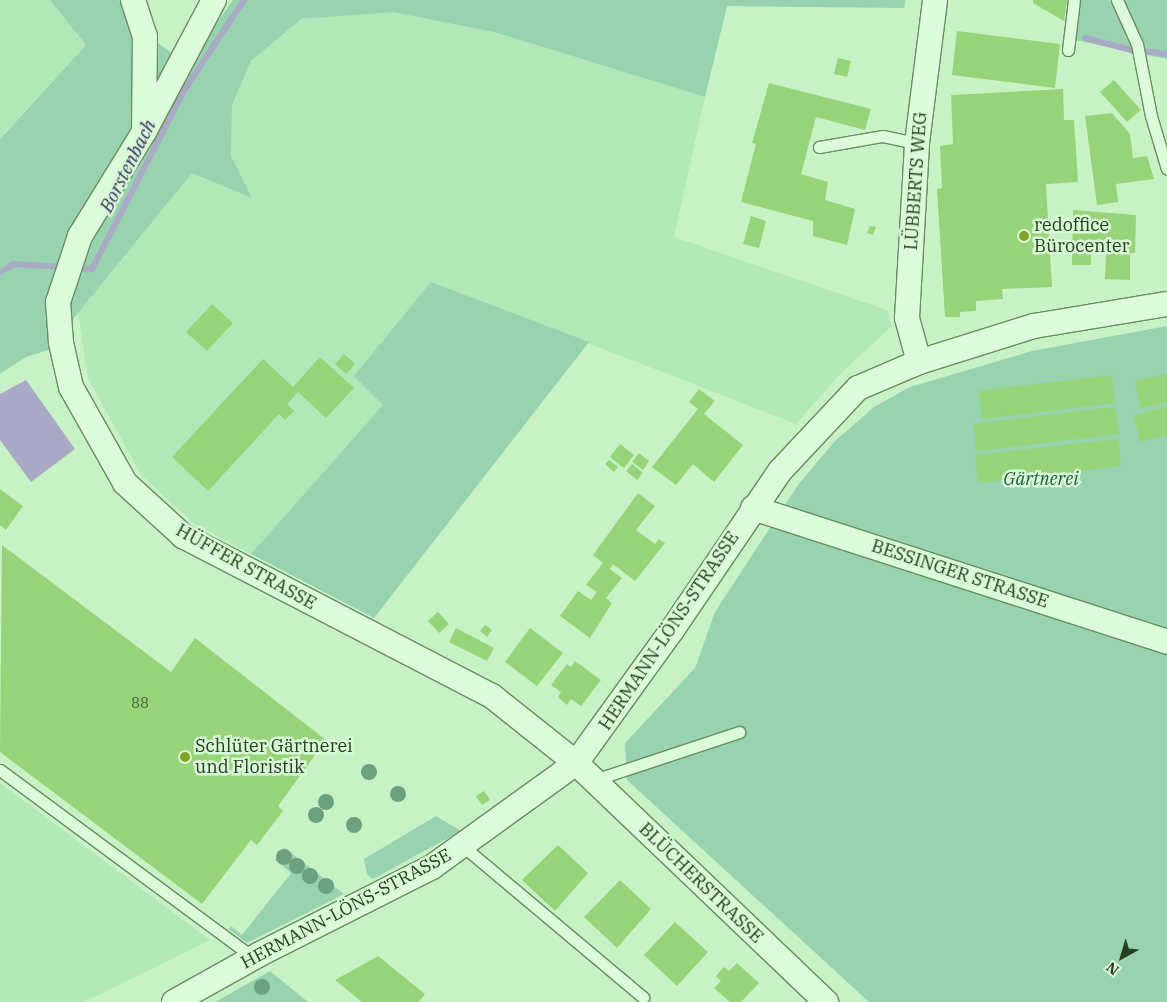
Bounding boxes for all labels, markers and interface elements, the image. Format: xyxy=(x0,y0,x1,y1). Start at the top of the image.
street label: LÜBBERTS WEG xyxy=(900,111,932,251)
water label: Borstenbach xyxy=(95,116,161,216)
place label: redoffice Bürocenter xyxy=(1034,215,1130,258)
marker: redoffice Bürocenter xyxy=(1018,230,1030,242)
park label: Gärtnerei xyxy=(1003,468,1079,490)
street label: HÜFFER STRASSE xyxy=(172,519,320,615)
street label: HERMANN-LÖNS-STRASSE xyxy=(594,528,744,734)
street label: BESSINGER STRASSE xyxy=(869,535,1051,613)
house number: 88 xyxy=(131,694,149,712)
place label: Schlüter Gärtnerei und Floristik xyxy=(195,736,353,779)
marker: Schlüter Gärtnerei und Floristik xyxy=(179,751,191,763)
street label: BLÜCHERSTRASSE xyxy=(634,818,768,948)
street label: HERMANN-LÖNS-STRASSE xyxy=(237,844,455,974)
north arrow xyxy=(1097,932,1147,982)
text: N xyxy=(1103,958,1123,979)

